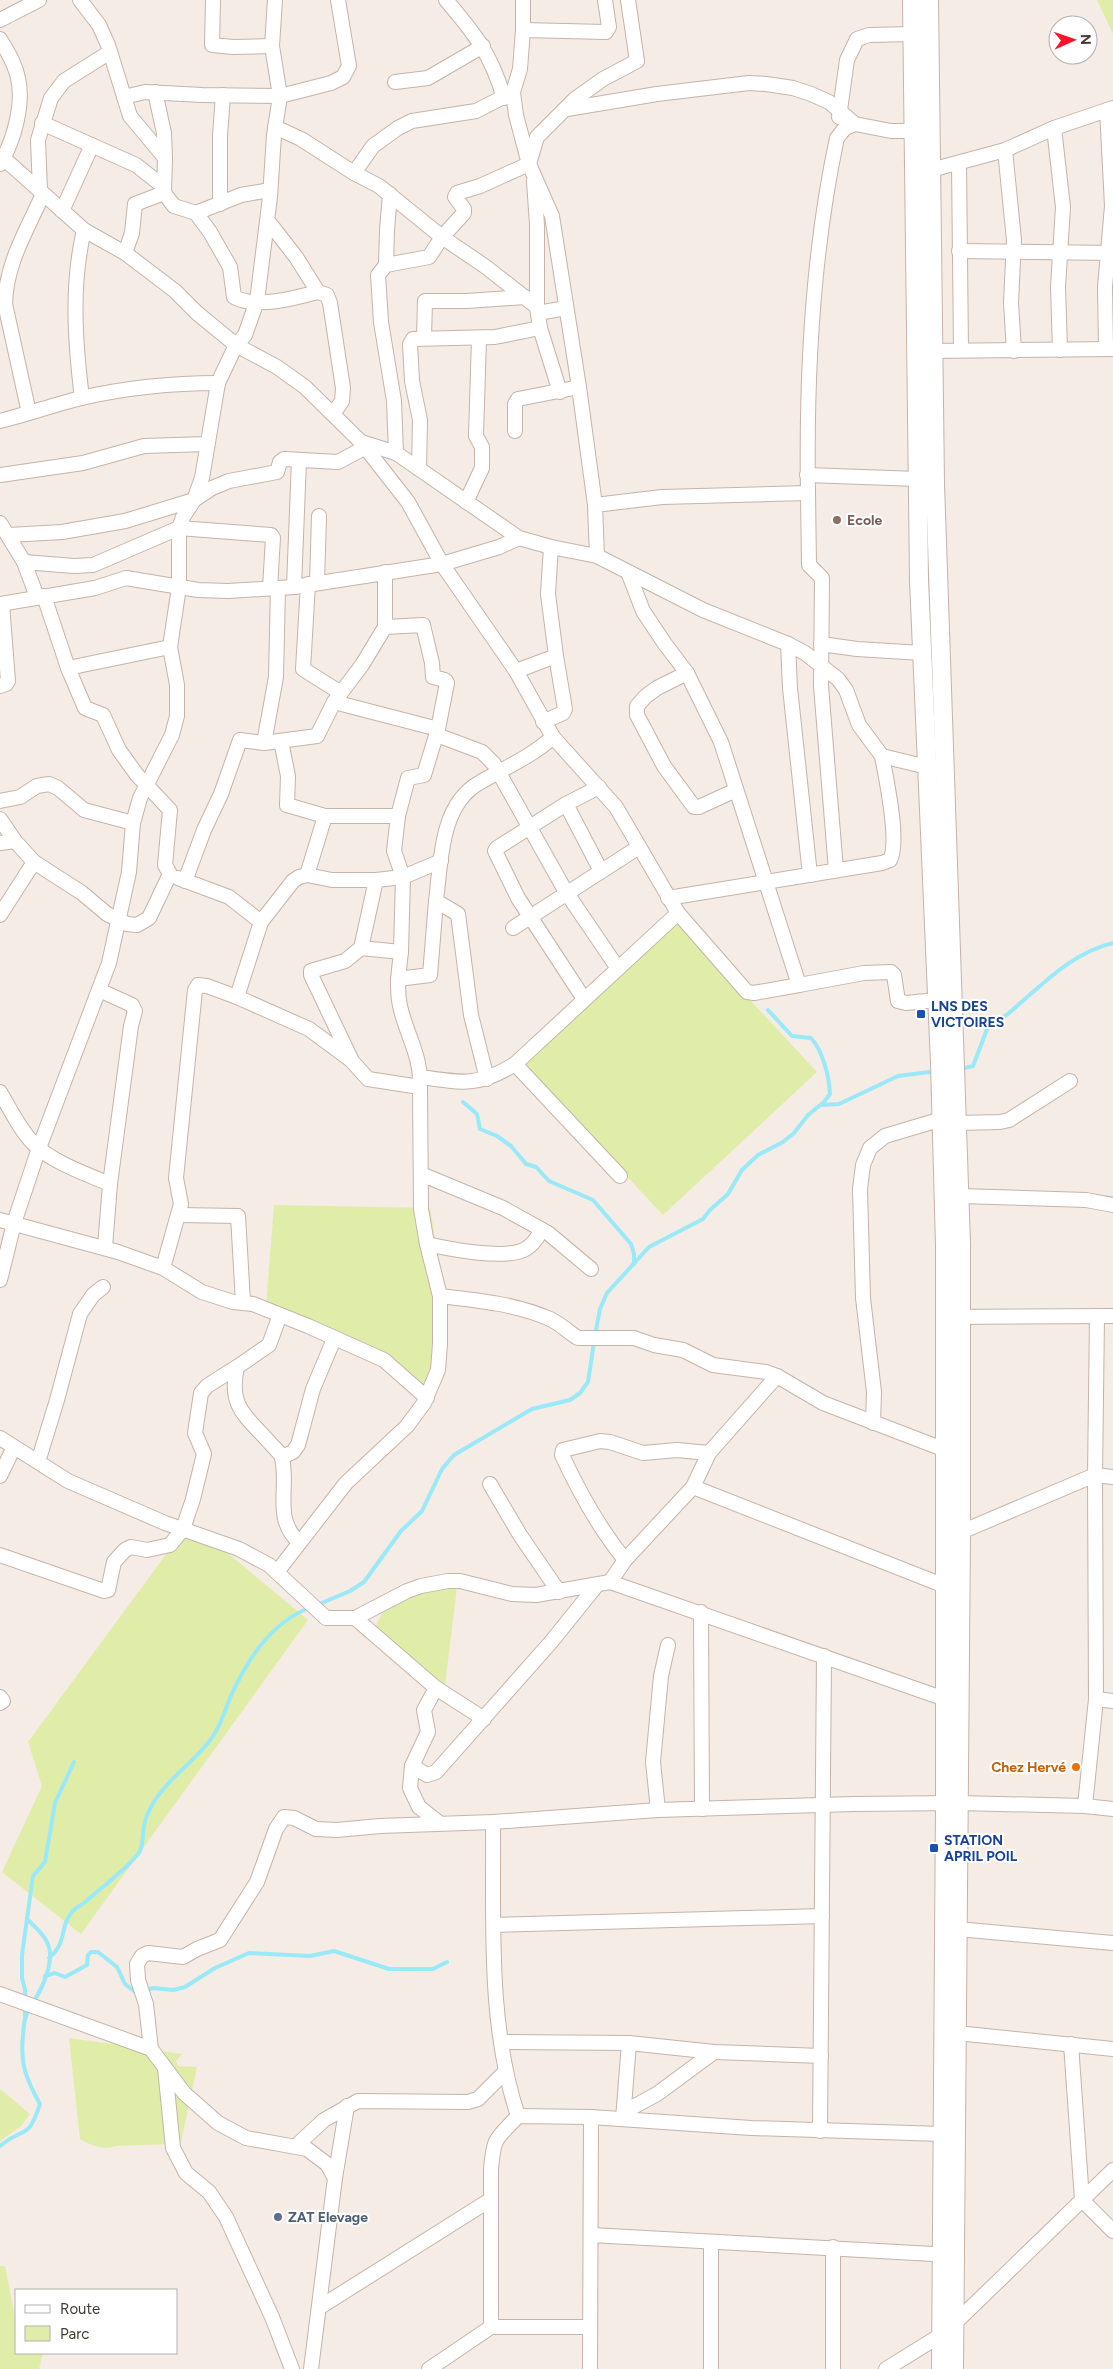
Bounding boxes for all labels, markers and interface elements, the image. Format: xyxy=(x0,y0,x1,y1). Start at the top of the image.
north arrow xyxy=(1048,15,1098,65)
text: N xyxy=(1077,34,1094,45)
place label: Ecole xyxy=(847,512,882,529)
marker: Ecole xyxy=(831,514,843,526)
place label: LNS DES VICTOIRES xyxy=(931,998,1004,1031)
marker: LNS DES VICTOIRES xyxy=(915,1008,927,1020)
place label: Chez Hervé xyxy=(991,1759,1066,1776)
marker: Chez Hervé xyxy=(1070,1761,1082,1773)
place label: STATION APRIL POIL xyxy=(944,1832,1018,1865)
marker: STATION APRIL POIL xyxy=(928,1842,940,1854)
place label: ZAT Elevage xyxy=(288,2209,368,2226)
marker: ZAT Elevage xyxy=(272,2211,284,2223)
legend xyxy=(15,2289,178,2354)
text: Route xyxy=(60,2300,100,2318)
text: Parc xyxy=(60,2325,89,2343)

